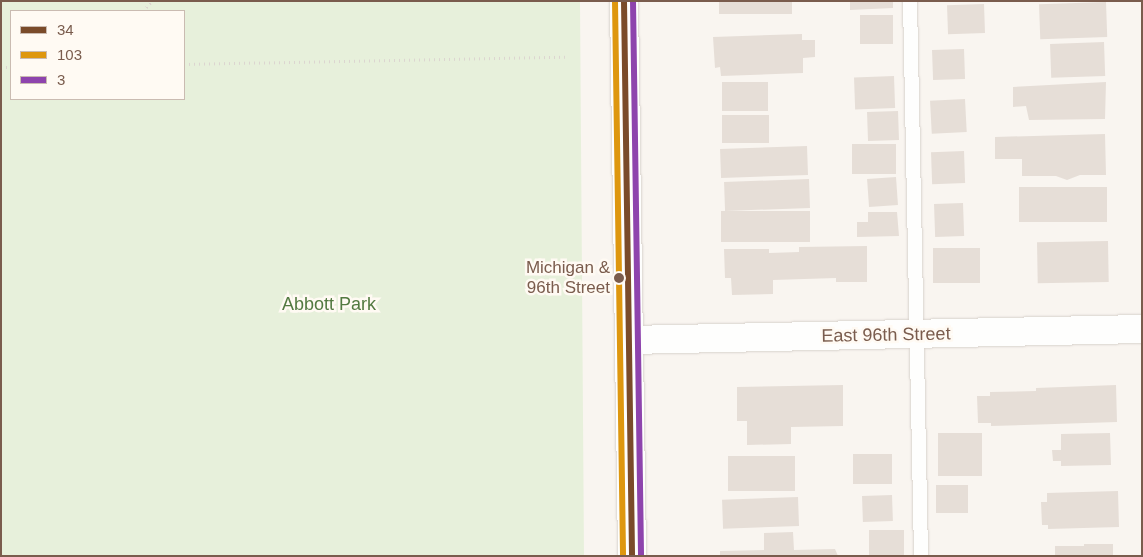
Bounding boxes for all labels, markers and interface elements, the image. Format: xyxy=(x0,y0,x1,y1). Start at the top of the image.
legend xyxy=(10,10,185,100)
text: 34 xyxy=(57,21,74,38)
text: 103 xyxy=(57,46,82,63)
text: 3 xyxy=(57,71,65,88)
place label: Michigan & 96th Street xyxy=(526,258,610,298)
marker: Michigan & 96th Street xyxy=(614,273,624,283)
park label: Abbott Park xyxy=(282,293,376,315)
street label: East 96th Street xyxy=(821,323,951,347)

